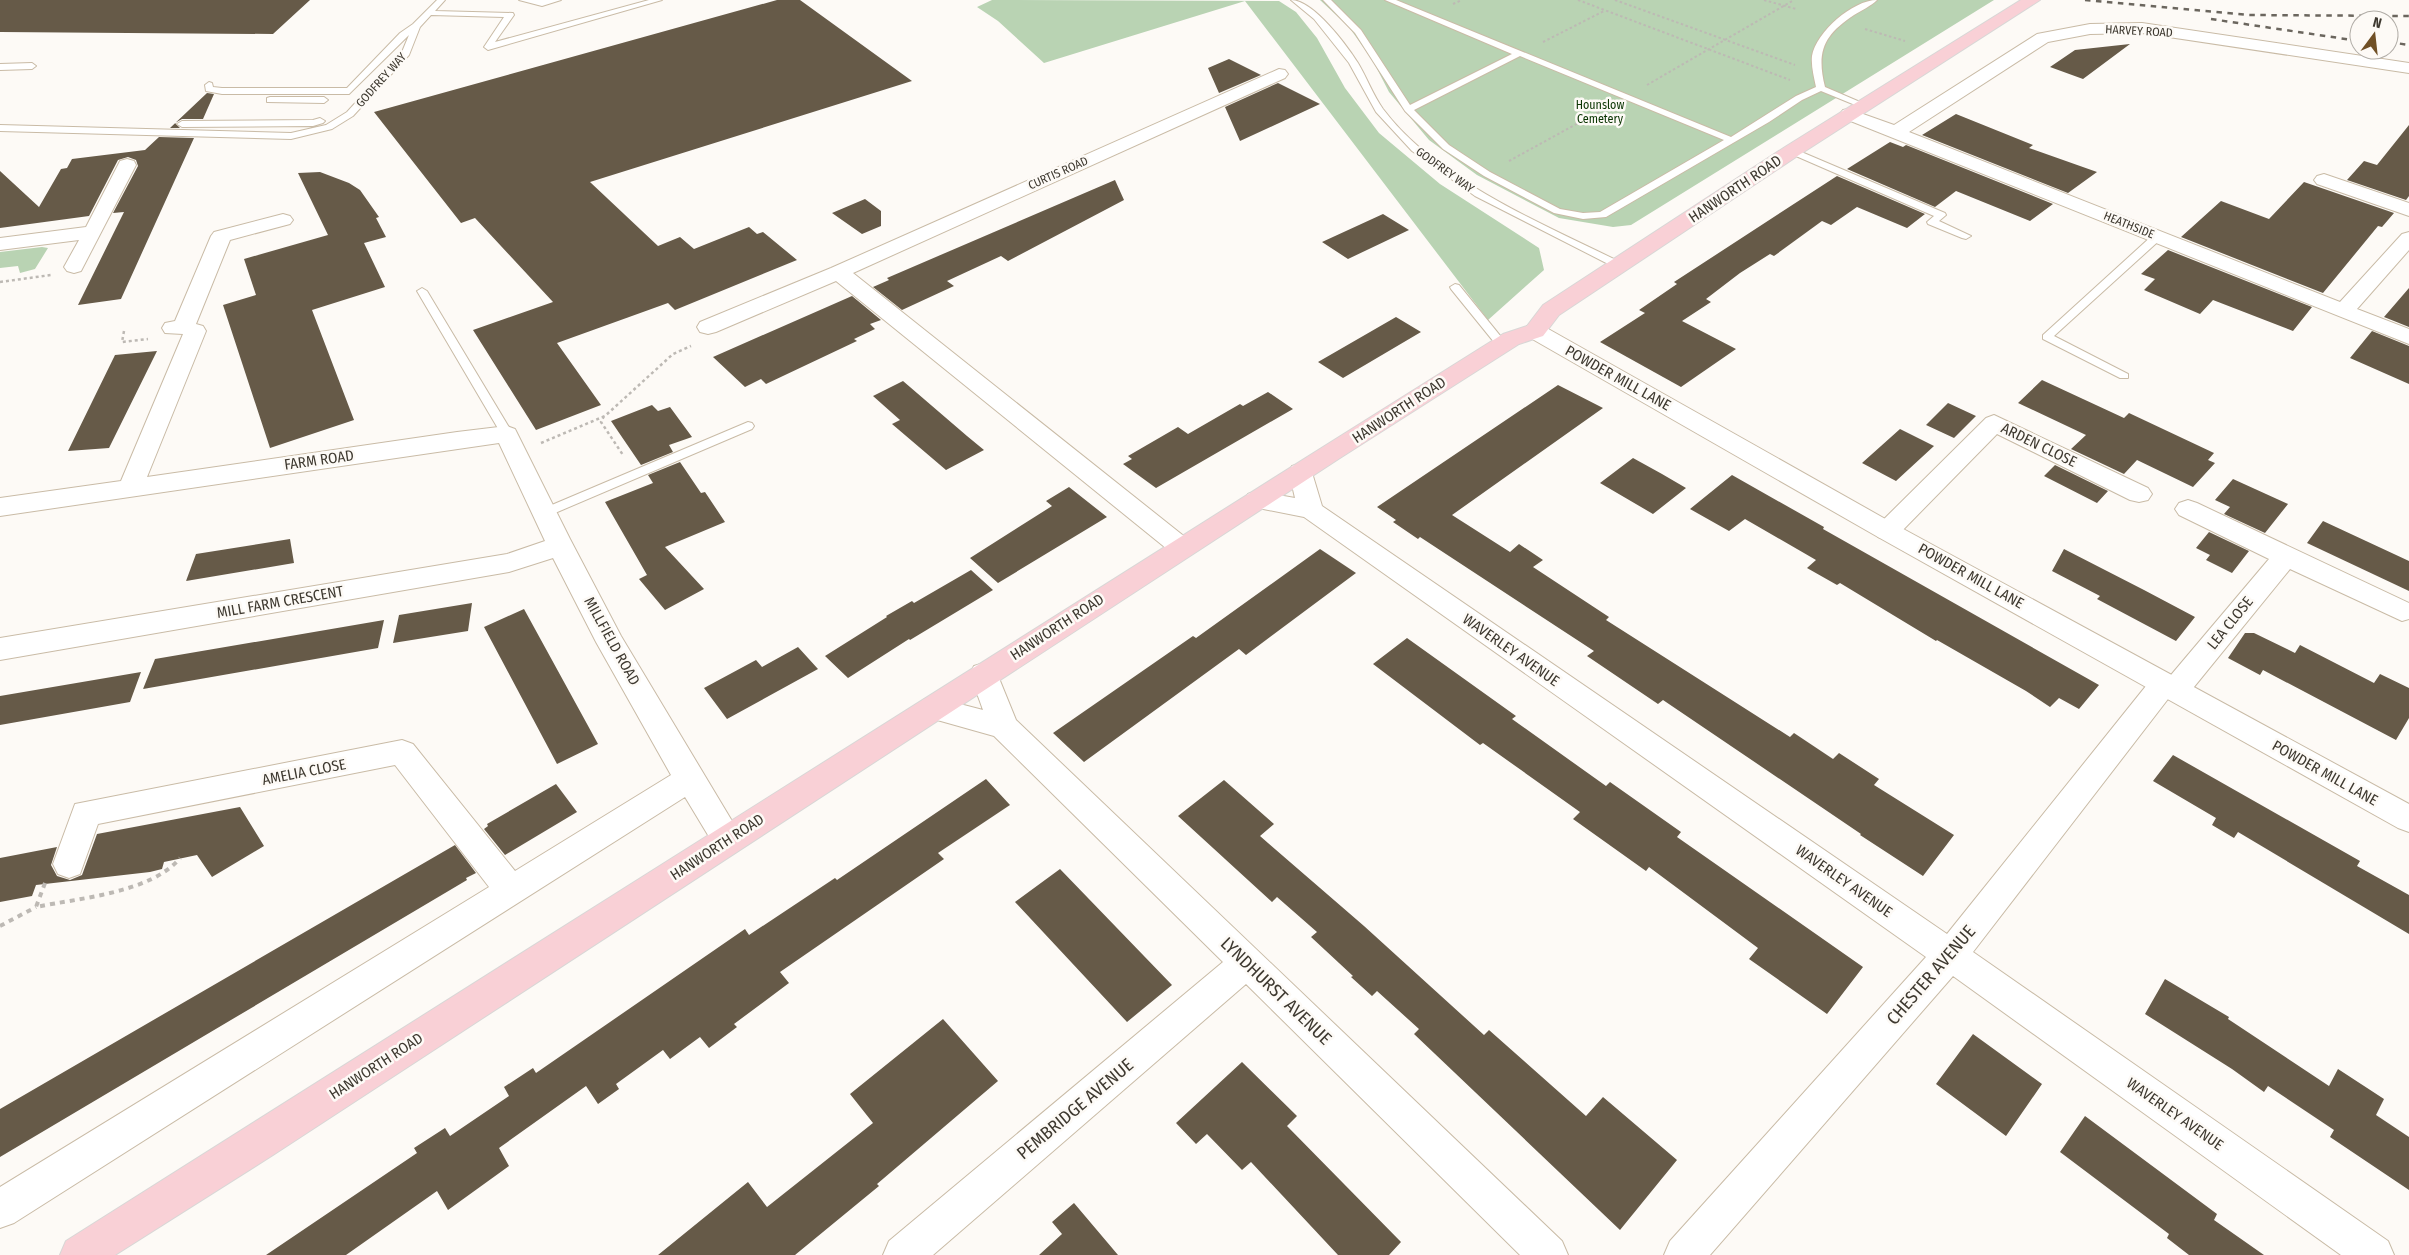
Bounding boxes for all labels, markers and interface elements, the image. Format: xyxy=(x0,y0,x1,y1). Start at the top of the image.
north arrow xyxy=(2349,10,2399,60)
text: N xyxy=(2371,14,2383,32)
street label: HARVEY ROAD xyxy=(2105,22,2173,40)
street label: GODFREY WAY xyxy=(353,50,409,110)
park label: Hounslow Cemetery xyxy=(1576,98,1624,126)
street label: GODFREY WAY xyxy=(1413,144,1477,196)
street label: HANWORTH ROAD xyxy=(1685,151,1785,227)
street label: CURTIS ROAD xyxy=(1026,154,1090,192)
street label: HEATHSIDE xyxy=(2102,209,2157,242)
street label: POWDER MILL LANE xyxy=(1562,342,1674,414)
street label: HANWORTH ROAD xyxy=(1349,373,1449,447)
street label: ARDEN CLOSE xyxy=(1998,419,2080,471)
street label: FARM ROAD xyxy=(283,446,355,474)
street label: POWDER MILL LANE xyxy=(1915,540,2027,612)
street label: MILL FARM CRESCENT xyxy=(215,582,345,622)
street label: HANWORTH ROAD xyxy=(1007,590,1107,664)
street label: LEA CLOSE xyxy=(2203,593,2257,653)
street label: MILLFIELD ROAD xyxy=(580,594,644,688)
street label: WAVERLEY AVENUE xyxy=(1459,610,1563,690)
street label: POWDER MILL LANE xyxy=(2269,737,2381,809)
street label: AMELIA CLOSE xyxy=(261,755,347,789)
street label: HANWORTH ROAD xyxy=(667,810,767,884)
street label: WAVERLEY AVENUE xyxy=(1792,841,1896,921)
street label: CHESTER AVENUE xyxy=(1882,921,1980,1029)
street label: LYNDHURST AVENUE xyxy=(1216,932,1336,1050)
street label: HANWORTH ROAD xyxy=(326,1029,426,1103)
street label: PEMBRIDGE AVENUE xyxy=(1012,1054,1138,1164)
street label: WAVERLEY AVENUE xyxy=(2123,1074,2227,1154)

